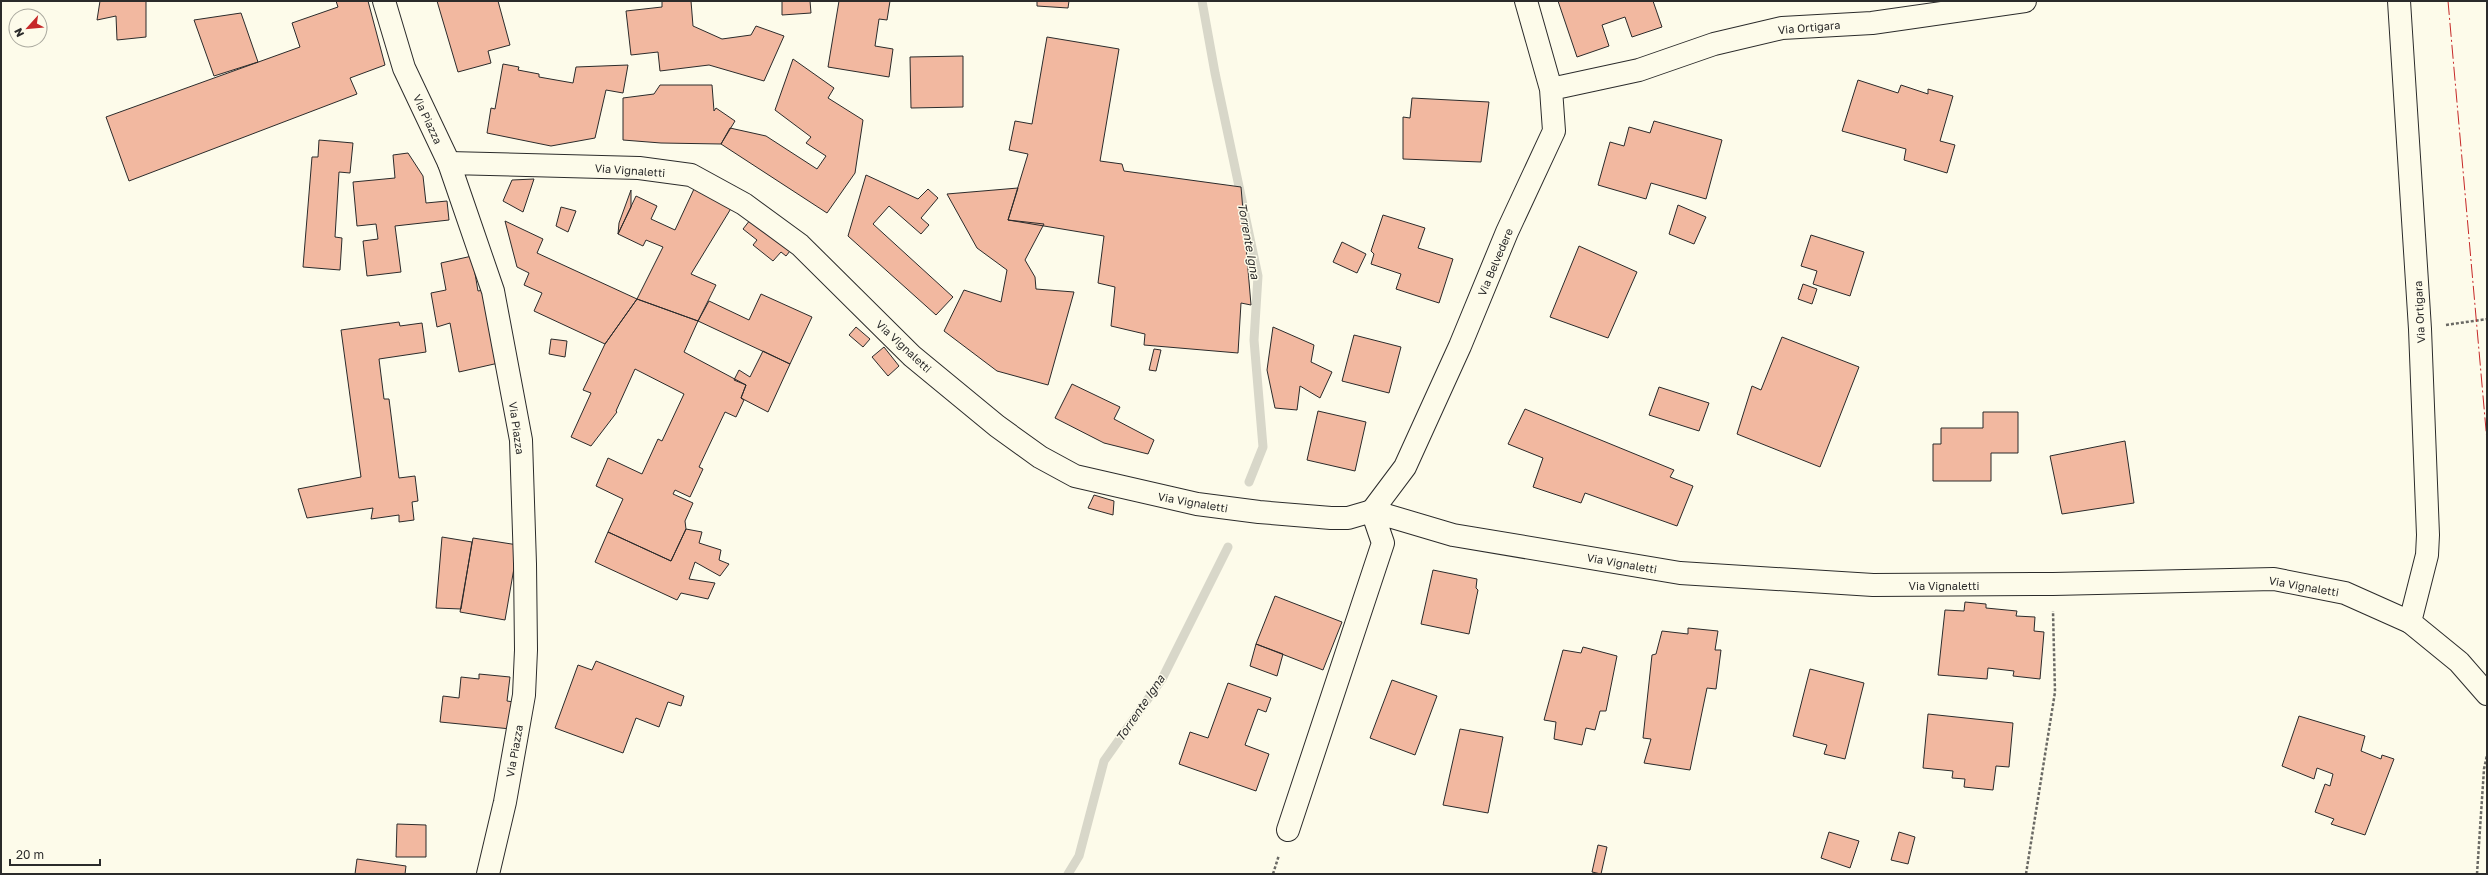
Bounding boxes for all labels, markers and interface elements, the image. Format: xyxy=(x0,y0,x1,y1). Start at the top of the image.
north arrow xyxy=(8,8,48,48)
street label: Via Ortigara xyxy=(1777,18,1841,36)
text: N xyxy=(11,26,26,39)
street label: Via Piazza xyxy=(411,92,445,146)
street label: Via Vignaletti xyxy=(594,161,666,179)
water label: Torrente Igna xyxy=(1235,202,1263,281)
street label: Via Belvedere xyxy=(1475,226,1515,298)
street label: Via Ortigara xyxy=(2411,280,2427,344)
street label: Via Vignaletti xyxy=(874,317,934,375)
street label: Via Piazza xyxy=(507,401,527,455)
street label: Via Vignaletti xyxy=(1157,489,1229,515)
street label: Via Vignaletti xyxy=(1586,550,1658,576)
street label: Via Vignaletti xyxy=(2268,573,2340,599)
street label: Via Vignaletti xyxy=(1909,579,1979,592)
water label: Torrente Igna xyxy=(1112,671,1168,744)
street label: Via Piazza xyxy=(503,724,525,778)
scale bar xyxy=(10,841,100,867)
text: 20 m xyxy=(16,847,44,862)

